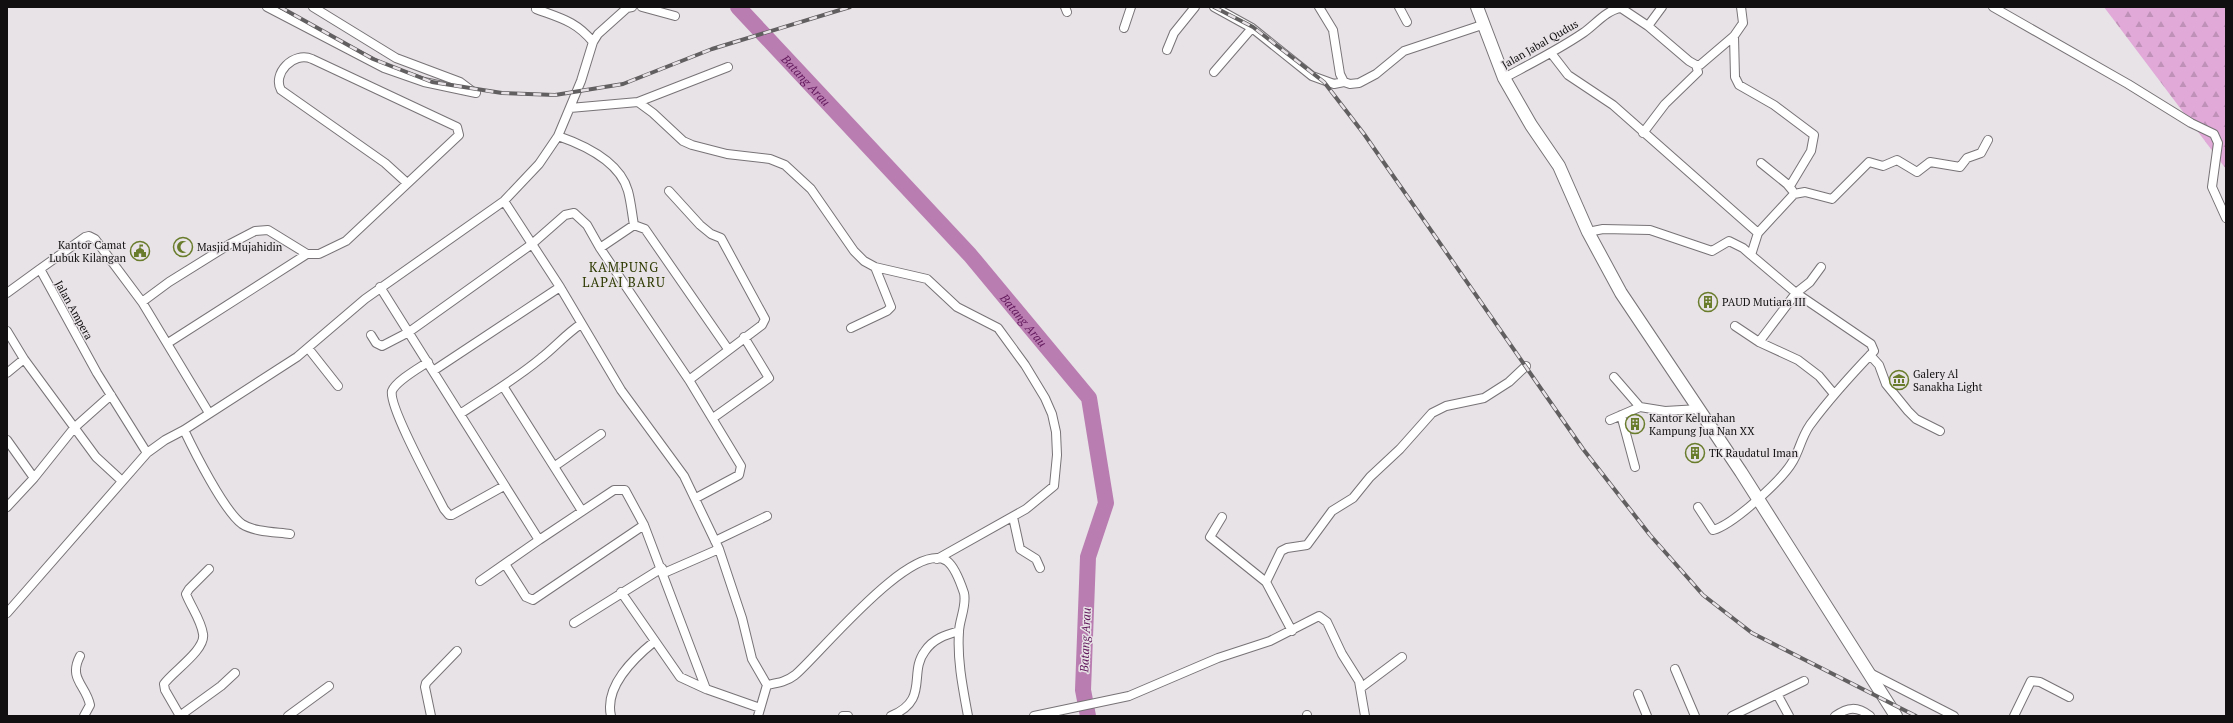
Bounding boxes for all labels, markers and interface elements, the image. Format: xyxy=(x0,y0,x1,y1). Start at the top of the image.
street label: Jalan Jabal Qudus xyxy=(1499,16,1581,72)
water label: Batang Arau xyxy=(778,51,834,109)
mosque icon: Masjid Mujahidin xyxy=(172,236,194,258)
place label: Kantor Camat Lubuk Kilangan xyxy=(49,238,126,265)
public building icon: Kantor Camat Lubuk Kilangan xyxy=(129,240,151,262)
place label: Masjid Mujahidin xyxy=(197,240,283,254)
district label: KAMPUNG LAPAI BARU xyxy=(582,258,666,291)
street label: Jalan Ampera xyxy=(52,278,96,343)
water label: Batang Arau xyxy=(997,289,1050,350)
building icon: PAUD Mutiara III xyxy=(1697,291,1719,313)
place label: PAUD Mutiara III xyxy=(1722,295,1806,309)
place label: Galery Al Sanakha Light xyxy=(1913,367,1983,394)
museum icon: Galery Al Sanakha Light xyxy=(1888,369,1910,391)
place label: Kantor Kelurahan Kampung Jua Nan XX xyxy=(1649,411,1755,438)
building icon: Kantor Kelurahan Kampung Jua Nan XX xyxy=(1624,413,1646,435)
building icon: TK Raudatul Iman xyxy=(1684,442,1706,464)
place label: TK Raudatul Iman xyxy=(1709,446,1798,460)
water label: Batang Arau xyxy=(1076,607,1094,674)

